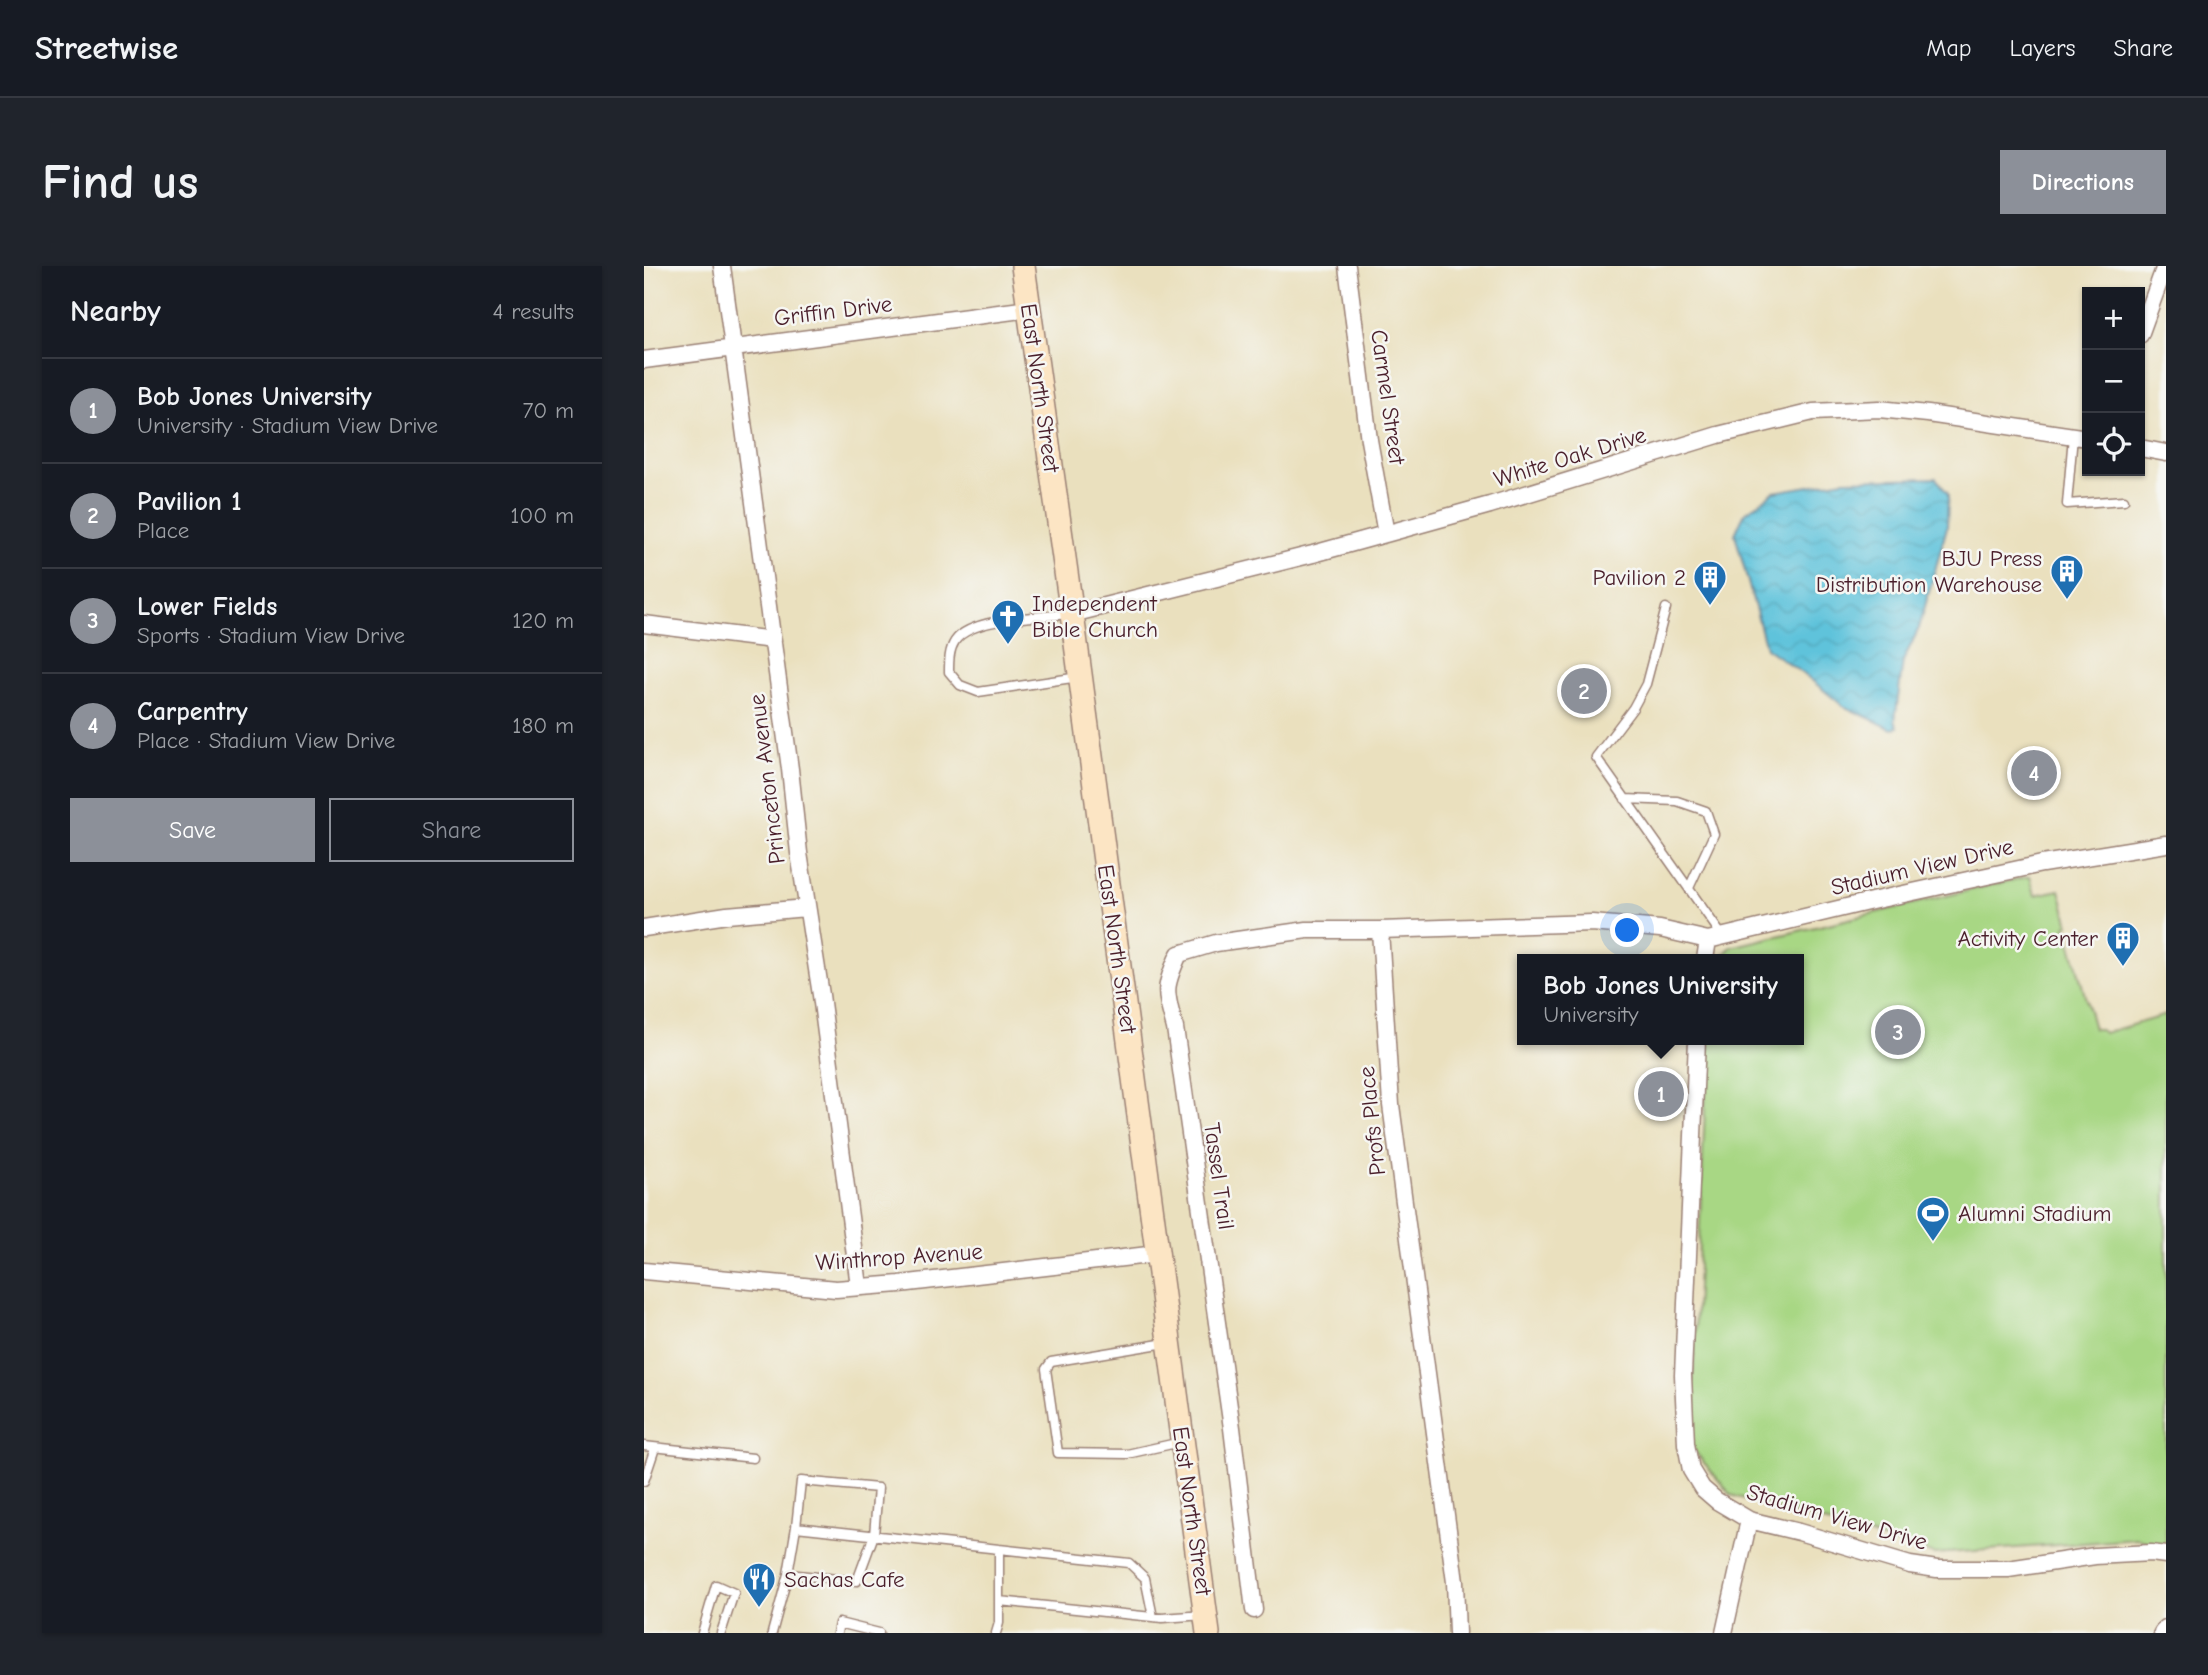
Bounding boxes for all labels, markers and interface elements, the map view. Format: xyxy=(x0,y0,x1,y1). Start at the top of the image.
text: Streetwise xyxy=(35,29,178,67)
text: Map xyxy=(1926,34,1972,62)
text: Layers xyxy=(2010,34,2075,62)
text: Share xyxy=(2113,34,2173,62)
button: Directions xyxy=(2000,150,2166,214)
text: Find us xyxy=(42,154,198,210)
map controls xyxy=(2082,287,2145,476)
button: + xyxy=(2082,287,2145,350)
street label: Griffin Drive xyxy=(772,290,894,332)
text: Nearby xyxy=(70,294,161,329)
text: 4 results xyxy=(492,298,574,325)
street label: East North Street xyxy=(1015,302,1065,476)
street label: Carmel Street xyxy=(1365,328,1411,468)
button: − xyxy=(2082,350,2145,413)
text: Bob Jones University xyxy=(137,382,372,412)
text: 1 xyxy=(88,397,98,424)
text: 70 m xyxy=(522,397,574,424)
text: University · Stadium View Drive xyxy=(137,412,438,439)
button: locate xyxy=(2082,413,2145,476)
street label: White Oak Drive xyxy=(1491,421,1649,493)
text: Pavilion 1 xyxy=(137,487,241,517)
text: 2 xyxy=(87,502,99,529)
text: 100 m xyxy=(510,502,574,529)
text: Place xyxy=(137,517,189,544)
place label: BJU Press Distribution Warehouse xyxy=(1816,545,2042,598)
building icon: BJU Press Distribution Warehouse xyxy=(2048,552,2086,601)
building icon: Pavilion 2 xyxy=(1691,558,1729,607)
place label: Pavilion 2 xyxy=(1593,564,1686,591)
place label: Independent Bible Church xyxy=(1032,590,1158,643)
text: Lower Fields xyxy=(137,592,277,622)
church icon: Independent Bible Church xyxy=(989,597,1027,646)
text: 3 xyxy=(87,607,99,634)
text: 120 m xyxy=(512,607,574,634)
text: Sports · Stadium View Drive xyxy=(137,622,405,649)
pin: 2 xyxy=(1561,665,1607,717)
street label: Princeton Avenue xyxy=(743,692,791,866)
text: Carpentry xyxy=(137,697,248,727)
text: 4 xyxy=(88,712,98,739)
text: 180 m xyxy=(512,712,574,739)
text: Place · Stadium View Drive xyxy=(137,727,395,754)
pin: 4 xyxy=(2011,747,2057,799)
button: Save xyxy=(70,798,315,862)
button: Share xyxy=(329,798,574,862)
street label: Stadium View Drive xyxy=(1828,833,2016,901)
street label: East North Street xyxy=(1092,863,1142,1037)
your location xyxy=(1610,913,1644,947)
building icon: Activity Center xyxy=(2104,919,2142,968)
place label: Activity Center xyxy=(1957,925,2099,952)
popup xyxy=(1517,954,1804,1045)
text: Bob Jones University xyxy=(1543,971,1778,1001)
text: University xyxy=(1543,1001,1638,1028)
pin: 3 xyxy=(1875,1006,1921,1058)
street label: Profs Place xyxy=(1353,1065,1391,1177)
pin: 1 xyxy=(1638,1068,1684,1120)
street label: Tassel Trail xyxy=(1198,1121,1240,1231)
sports icon: Alumni Stadium xyxy=(1914,1194,1952,1243)
place label: Alumni Stadium xyxy=(1958,1200,2111,1227)
street label: Winthrop Avenue xyxy=(814,1238,984,1276)
street label: East North Street xyxy=(1167,1425,1217,1599)
street label: Stadium View Drive xyxy=(1744,1478,1930,1556)
restaurant icon: Sachas Cafe xyxy=(740,1560,778,1609)
place label: Sachas Cafe xyxy=(784,1566,905,1593)

